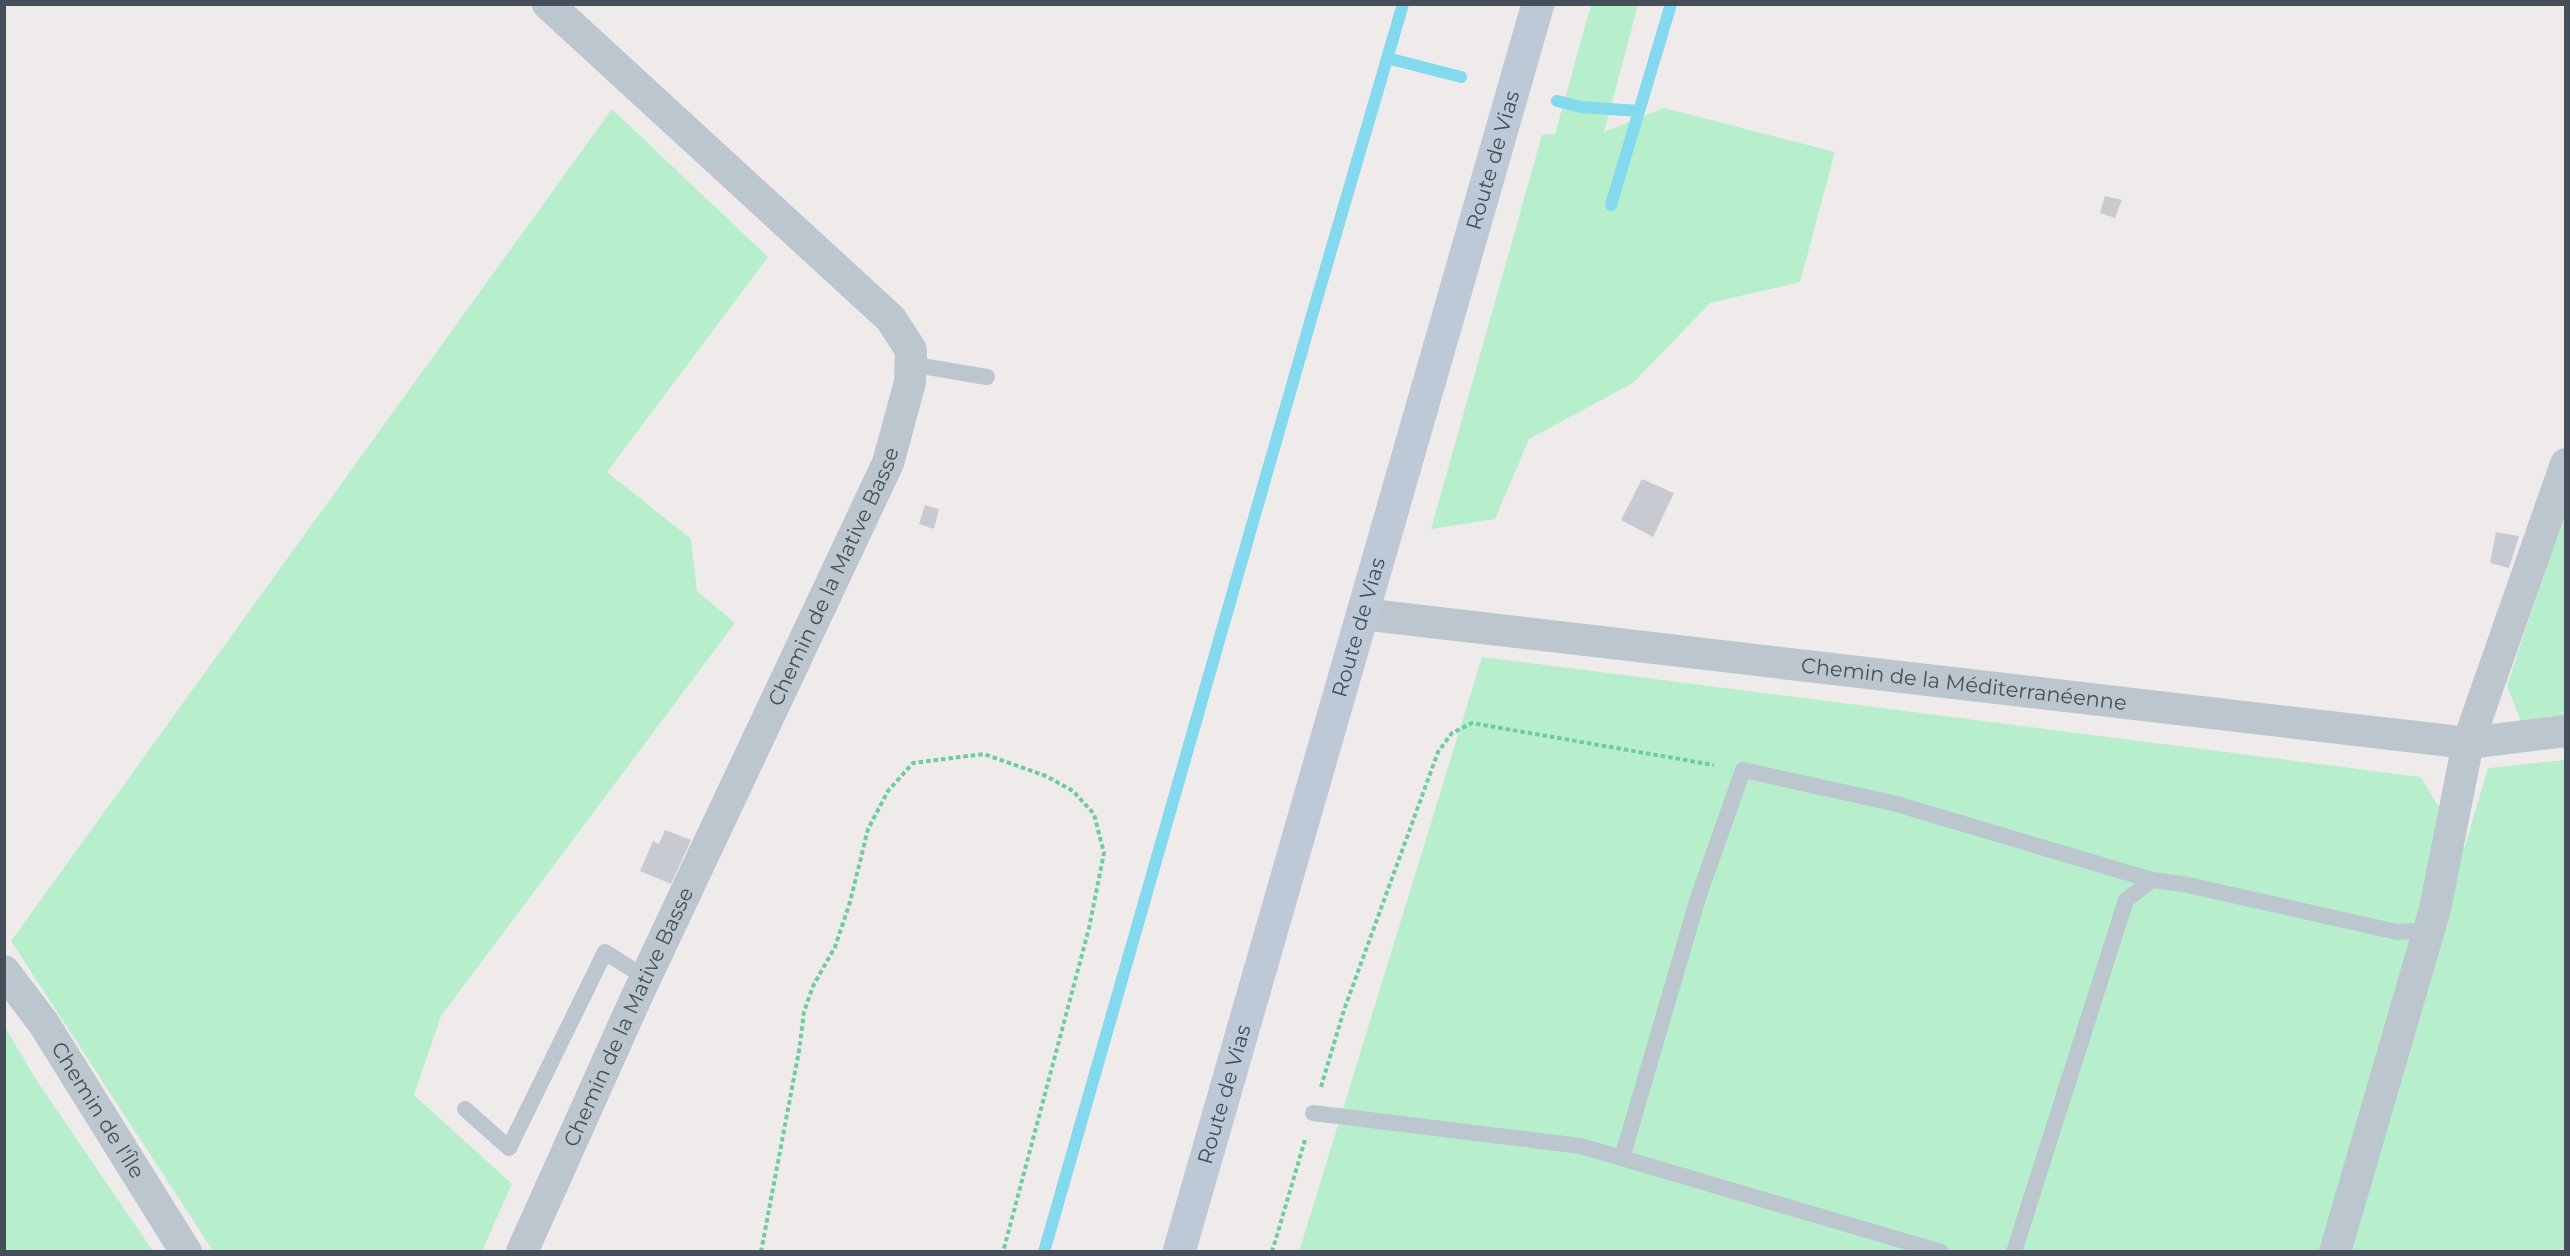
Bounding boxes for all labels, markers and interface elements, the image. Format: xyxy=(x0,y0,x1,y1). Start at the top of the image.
street label: Route de Vias xyxy=(1461,88,1524,233)
street label: Chemin de la Mative Basse xyxy=(762,445,904,710)
street label: Route de Vias xyxy=(1326,555,1390,700)
street label: Chemin de la Méditerranéenne xyxy=(1800,652,2128,715)
street label: Chemin de la Mative Basse xyxy=(558,883,698,1151)
street label: Route de Vias xyxy=(1192,1022,1256,1167)
street label: Chemin de l'Île xyxy=(46,1037,150,1183)

